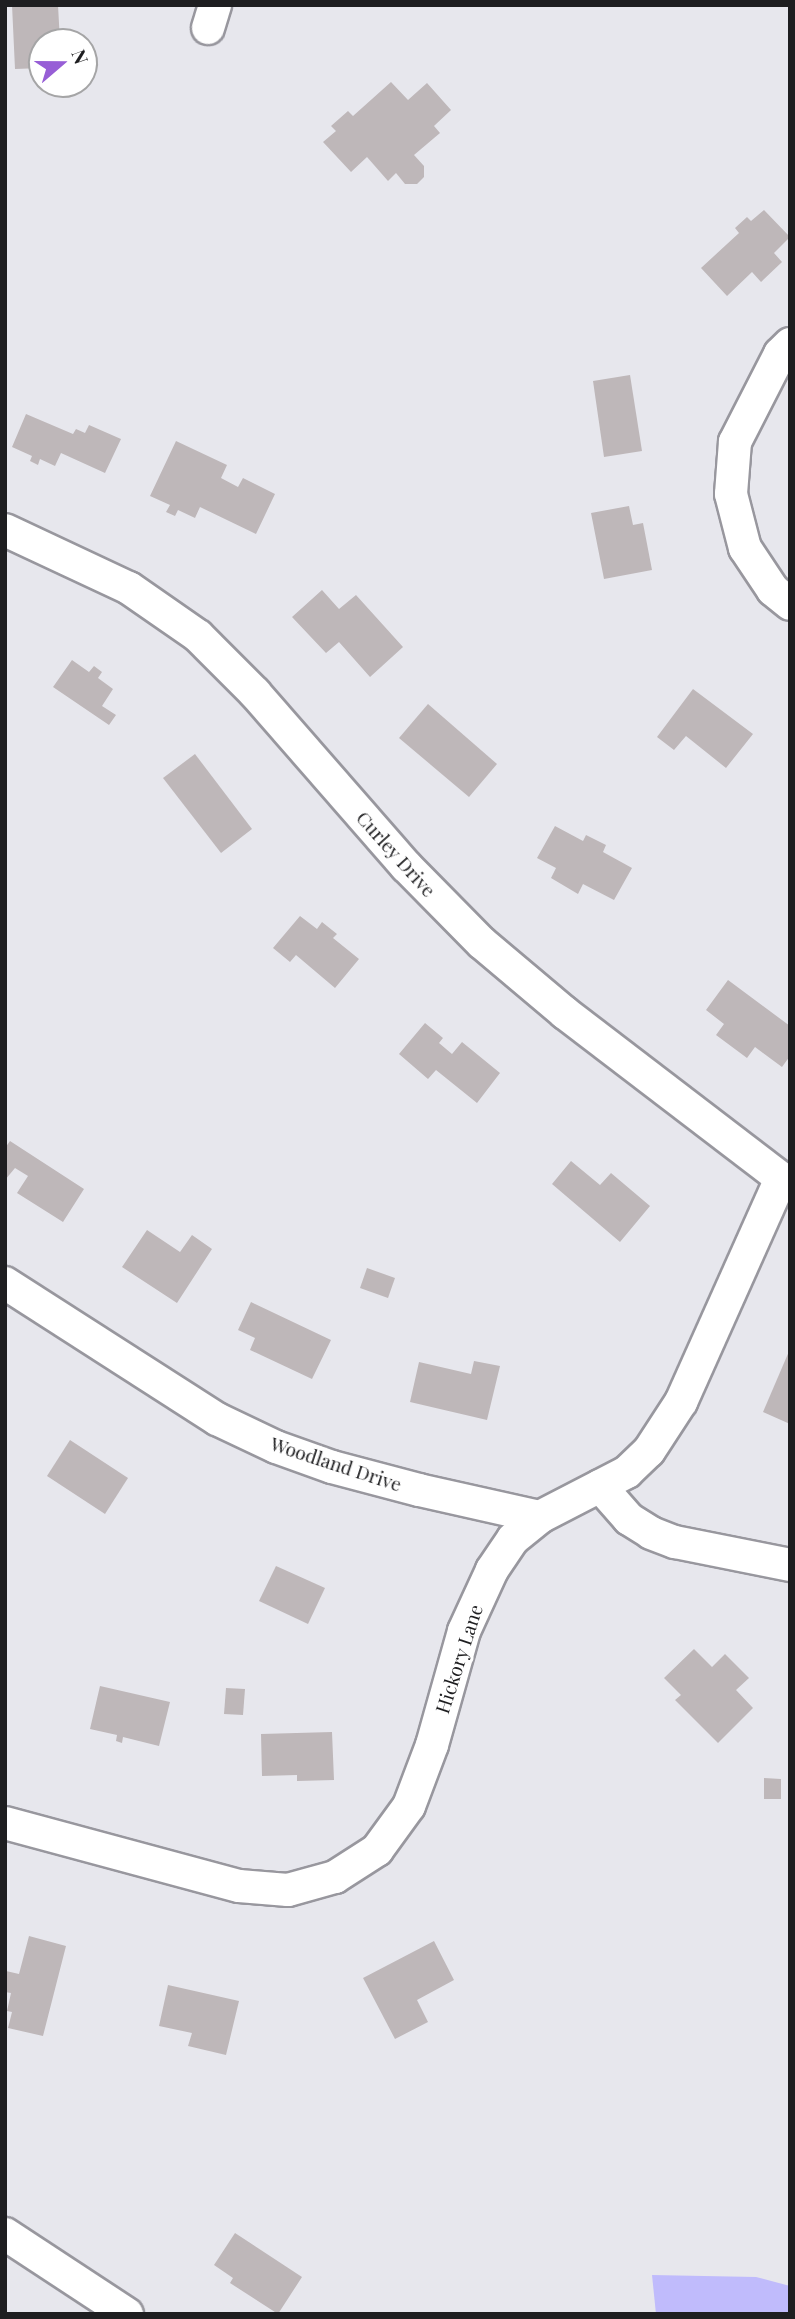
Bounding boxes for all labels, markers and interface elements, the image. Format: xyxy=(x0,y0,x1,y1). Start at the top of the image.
north arrow xyxy=(28,28,98,98)
text: N xyxy=(66,46,95,67)
street label: Curley Drive xyxy=(352,806,440,902)
street label: Woodland Drive xyxy=(268,1432,404,1496)
street label: Hickory Lane xyxy=(431,1601,487,1717)

